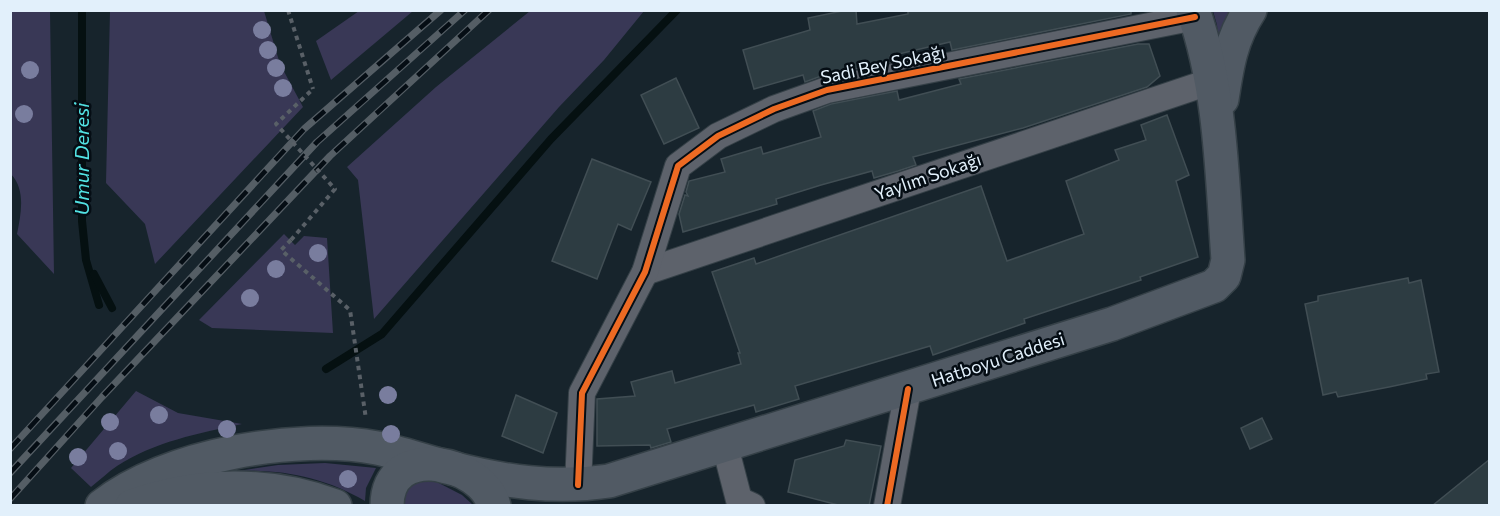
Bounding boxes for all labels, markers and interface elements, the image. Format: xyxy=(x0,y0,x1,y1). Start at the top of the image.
street label: Sadi Bey Sokağı xyxy=(818,40,947,88)
water label: Umur Deresi xyxy=(69,102,93,215)
street label: Yaylım Sokağı xyxy=(871,147,984,205)
street label: Hatboyu Caddesi xyxy=(928,327,1067,391)

